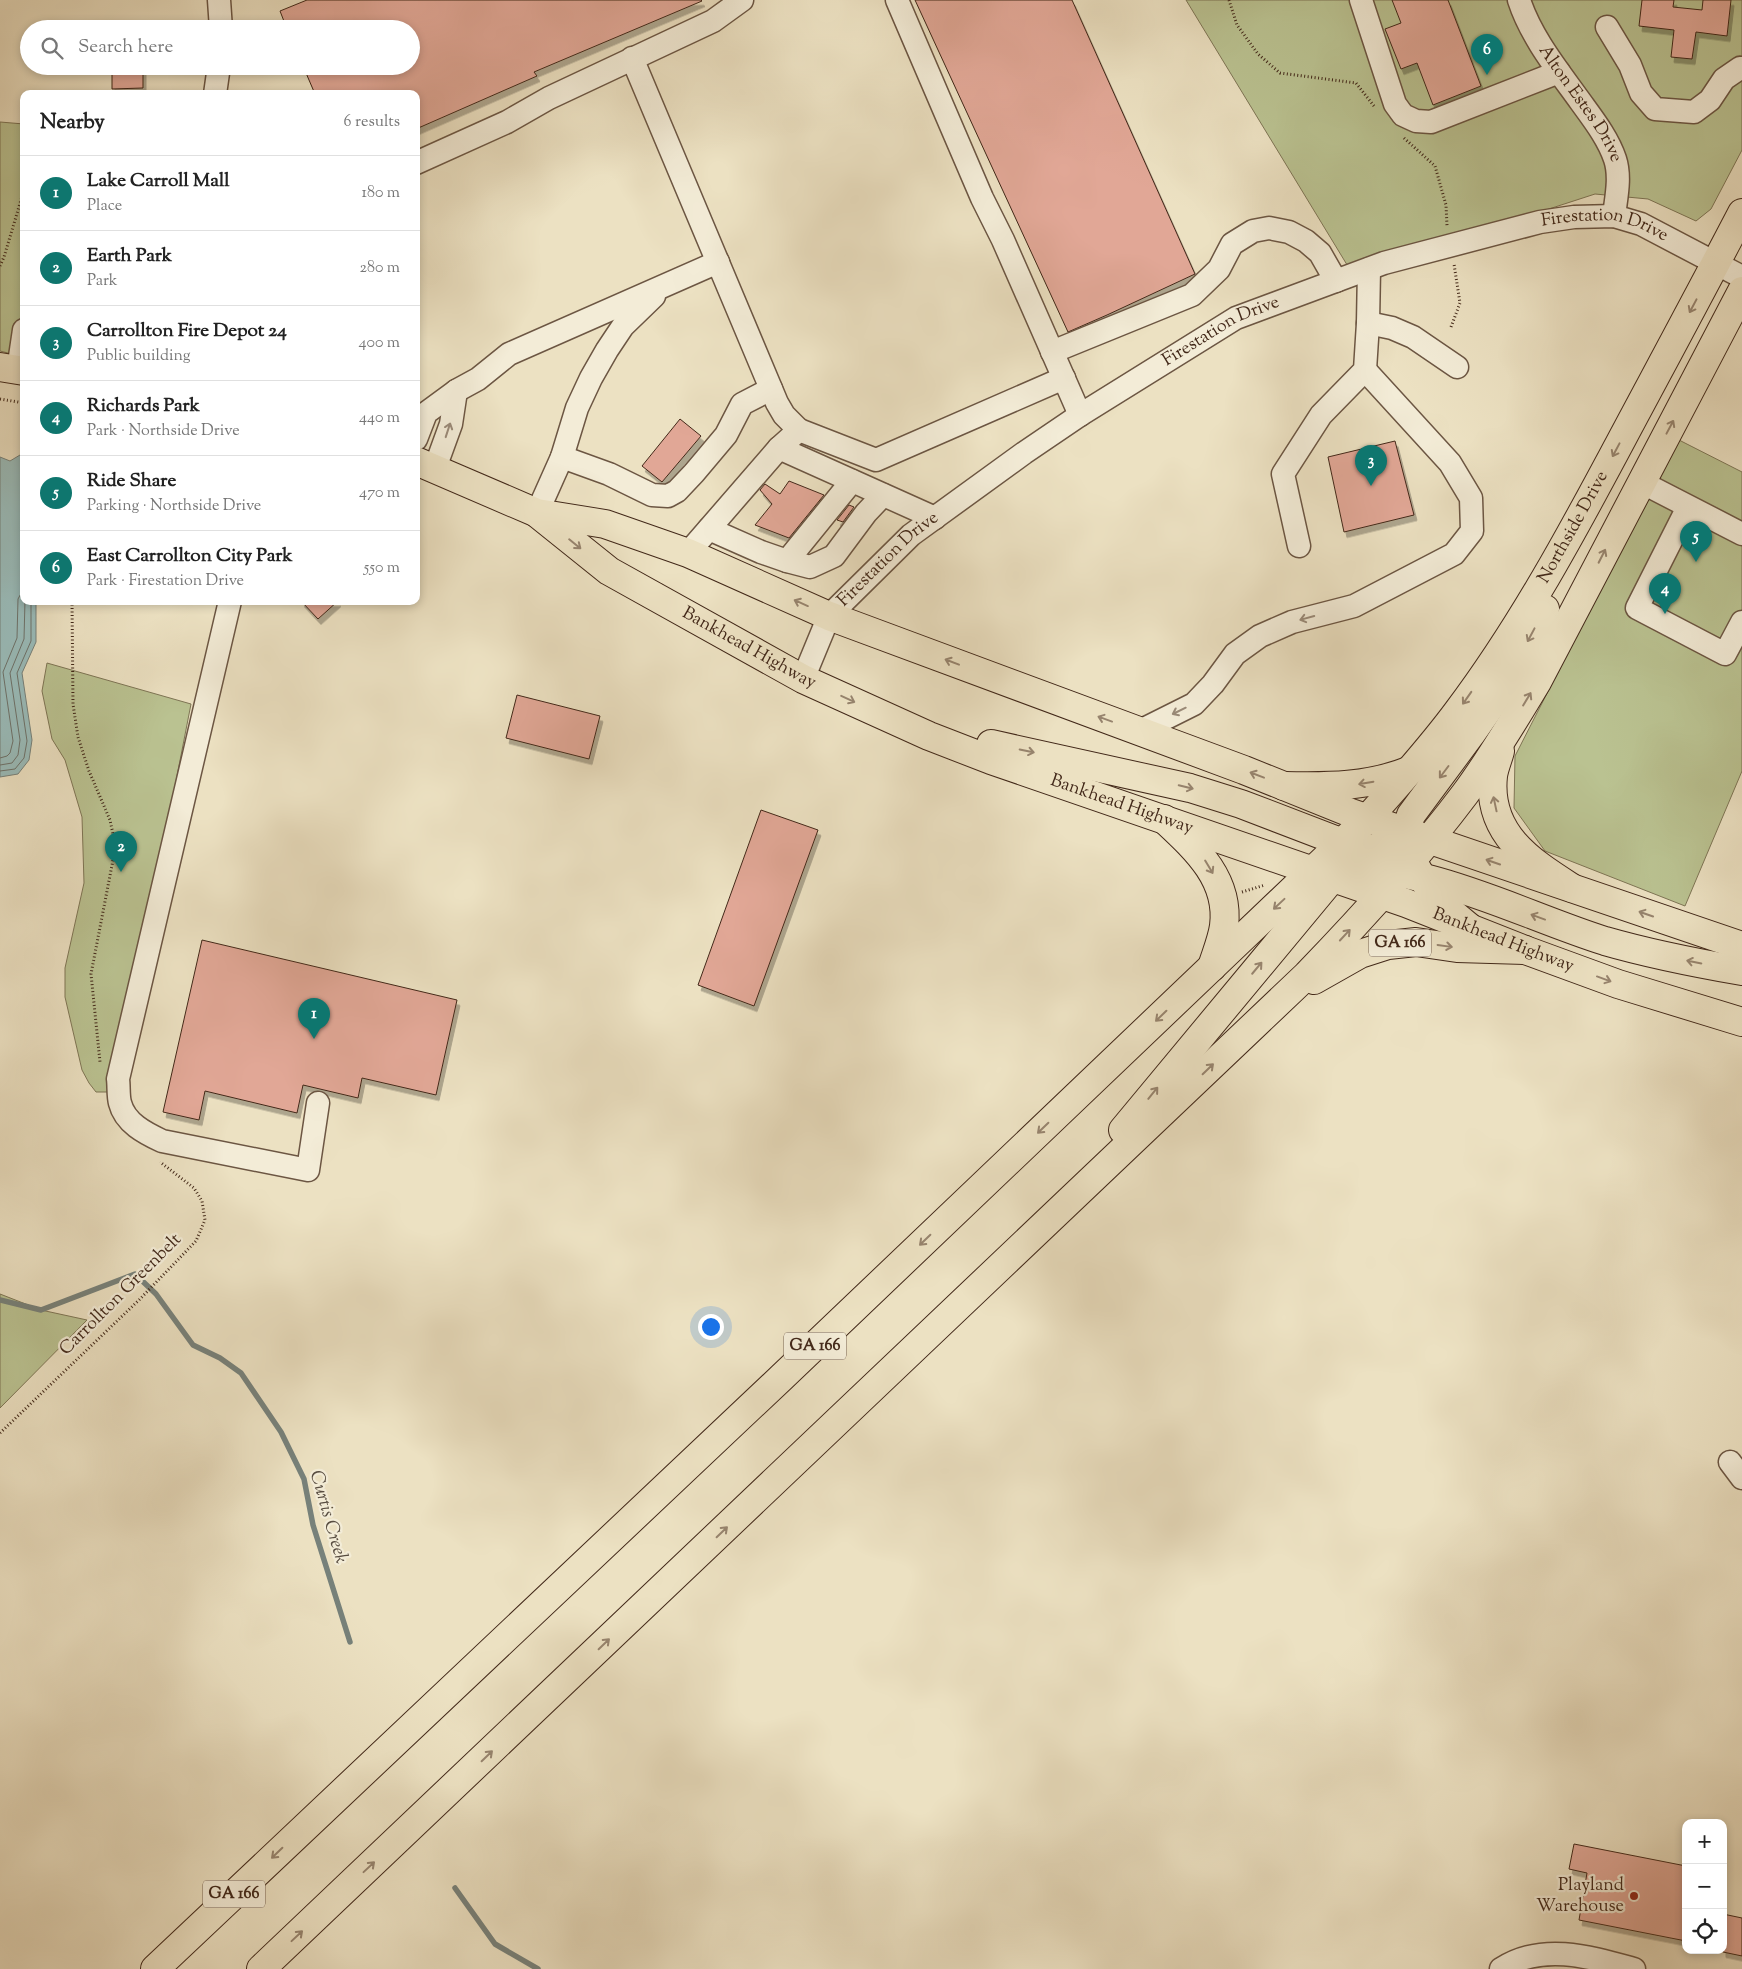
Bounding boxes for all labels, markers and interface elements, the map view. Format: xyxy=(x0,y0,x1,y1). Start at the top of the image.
search box xyxy=(20,20,420,75)
icon: search xyxy=(38,34,66,62)
text: Search here xyxy=(78,34,173,61)
pin: 6 xyxy=(1471,34,1503,75)
street label: Alton Estes Drive xyxy=(1531,40,1628,166)
text: Nearby xyxy=(40,108,105,138)
text: 6 results xyxy=(344,111,400,134)
text: Lake Carroll Mall xyxy=(87,168,230,195)
text: 1 xyxy=(53,182,59,205)
text: 180 m xyxy=(361,182,400,205)
text: Place xyxy=(87,195,122,218)
street label: Firestation Drive xyxy=(1539,203,1673,249)
text: Earth Park xyxy=(87,243,172,270)
text: 2 xyxy=(52,257,60,280)
text: 280 m xyxy=(359,257,400,280)
text: Park xyxy=(87,270,118,293)
street label: Firestation Drive xyxy=(1157,290,1283,374)
one-way arrow xyxy=(1688,298,1697,313)
text: Carrollton Fire Depot 24 xyxy=(87,318,287,345)
text: 3 xyxy=(53,332,59,355)
text: 400 m xyxy=(359,332,400,355)
text: Public building xyxy=(87,345,191,368)
text: Richards Park xyxy=(87,393,200,420)
text: 4 xyxy=(52,407,60,430)
text: 440 m xyxy=(359,407,400,430)
text: Park · Northside Drive xyxy=(87,420,240,443)
one-way arrow xyxy=(1666,420,1675,435)
one-way arrow xyxy=(444,422,454,438)
one-way arrow xyxy=(1611,442,1621,456)
pin: 3 xyxy=(1355,445,1387,486)
street label: Northside Drive xyxy=(1532,467,1615,589)
text: Ride Share xyxy=(87,468,176,495)
text: 5 xyxy=(53,482,59,505)
text: 470 m xyxy=(359,482,400,505)
text: Parking · Northside Drive xyxy=(87,495,261,518)
street label: Firestation Drive xyxy=(832,506,944,613)
pin: 5 xyxy=(1680,521,1712,562)
one-way arrow xyxy=(568,538,581,549)
text: East Carrollton City Park xyxy=(87,543,293,570)
one-way arrow xyxy=(1597,548,1607,563)
text: 6 xyxy=(52,557,60,580)
text: 550 m xyxy=(364,557,400,580)
text: Park · Firestation Drive xyxy=(87,570,244,593)
pin: 4 xyxy=(1649,573,1681,614)
one-way arrow xyxy=(794,598,809,608)
street label: Bankhead Highway xyxy=(677,601,820,696)
one-way arrow xyxy=(1299,614,1315,623)
one-way arrow xyxy=(1526,627,1536,642)
one-way arrow xyxy=(945,657,961,666)
one-way arrow xyxy=(1462,691,1472,705)
one-way arrow xyxy=(1522,693,1532,707)
one-way arrow xyxy=(840,695,855,705)
one-way arrow xyxy=(1172,707,1187,716)
one-way arrow xyxy=(1097,714,1113,723)
one-way arrow xyxy=(1019,747,1035,757)
one-way arrow xyxy=(1439,765,1449,779)
street label: Bankhead Highway xyxy=(1047,768,1197,842)
one-way arrow xyxy=(1250,770,1265,779)
one-way arrow xyxy=(1358,779,1374,789)
one-way arrow xyxy=(1177,783,1193,792)
one-way arrow xyxy=(1490,796,1499,812)
pin: 2 xyxy=(105,831,137,872)
one-way arrow xyxy=(1485,856,1501,866)
one-way arrow xyxy=(1205,859,1215,873)
one-way arrow xyxy=(1272,898,1285,910)
street label: Bankhead Highway xyxy=(1428,902,1578,980)
one-way arrow xyxy=(1639,909,1654,918)
one-way arrow xyxy=(1531,912,1546,921)
one-way arrow xyxy=(1339,929,1351,942)
road number: GA 166 xyxy=(1369,930,1431,956)
one-way arrow xyxy=(1437,941,1453,951)
one-way arrow xyxy=(1686,957,1702,966)
one-way arrow xyxy=(1252,961,1263,974)
one-way arrow xyxy=(1596,975,1611,984)
pin: 1 xyxy=(298,998,330,1039)
one-way arrow xyxy=(1154,1010,1167,1022)
one-way arrow xyxy=(1202,1063,1215,1075)
one-way arrow xyxy=(1148,1086,1159,1099)
one-way arrow xyxy=(1037,1122,1049,1134)
street label: Carrollton Greenbelt xyxy=(54,1228,188,1362)
one-way arrow xyxy=(919,1234,932,1246)
your location xyxy=(698,1314,724,1340)
road number: GA 166 xyxy=(784,1332,846,1360)
water label: Curtis Creek xyxy=(302,1467,354,1567)
one-way arrow xyxy=(716,1526,728,1538)
one-way arrow xyxy=(598,1638,611,1650)
one-way arrow xyxy=(480,1750,493,1762)
map controls xyxy=(1682,1819,1727,1954)
button: + xyxy=(1682,1819,1727,1864)
one-way arrow xyxy=(271,1847,284,1859)
one-way arrow xyxy=(362,1861,375,1873)
button: − xyxy=(1682,1864,1727,1909)
place label: Playland Warehouse xyxy=(1536,1873,1624,1920)
road number: GA 166 xyxy=(203,1880,265,1908)
marker: Playland Warehouse xyxy=(1628,1890,1640,1902)
button: locate xyxy=(1682,1909,1727,1954)
one-way arrow xyxy=(290,1930,303,1942)

